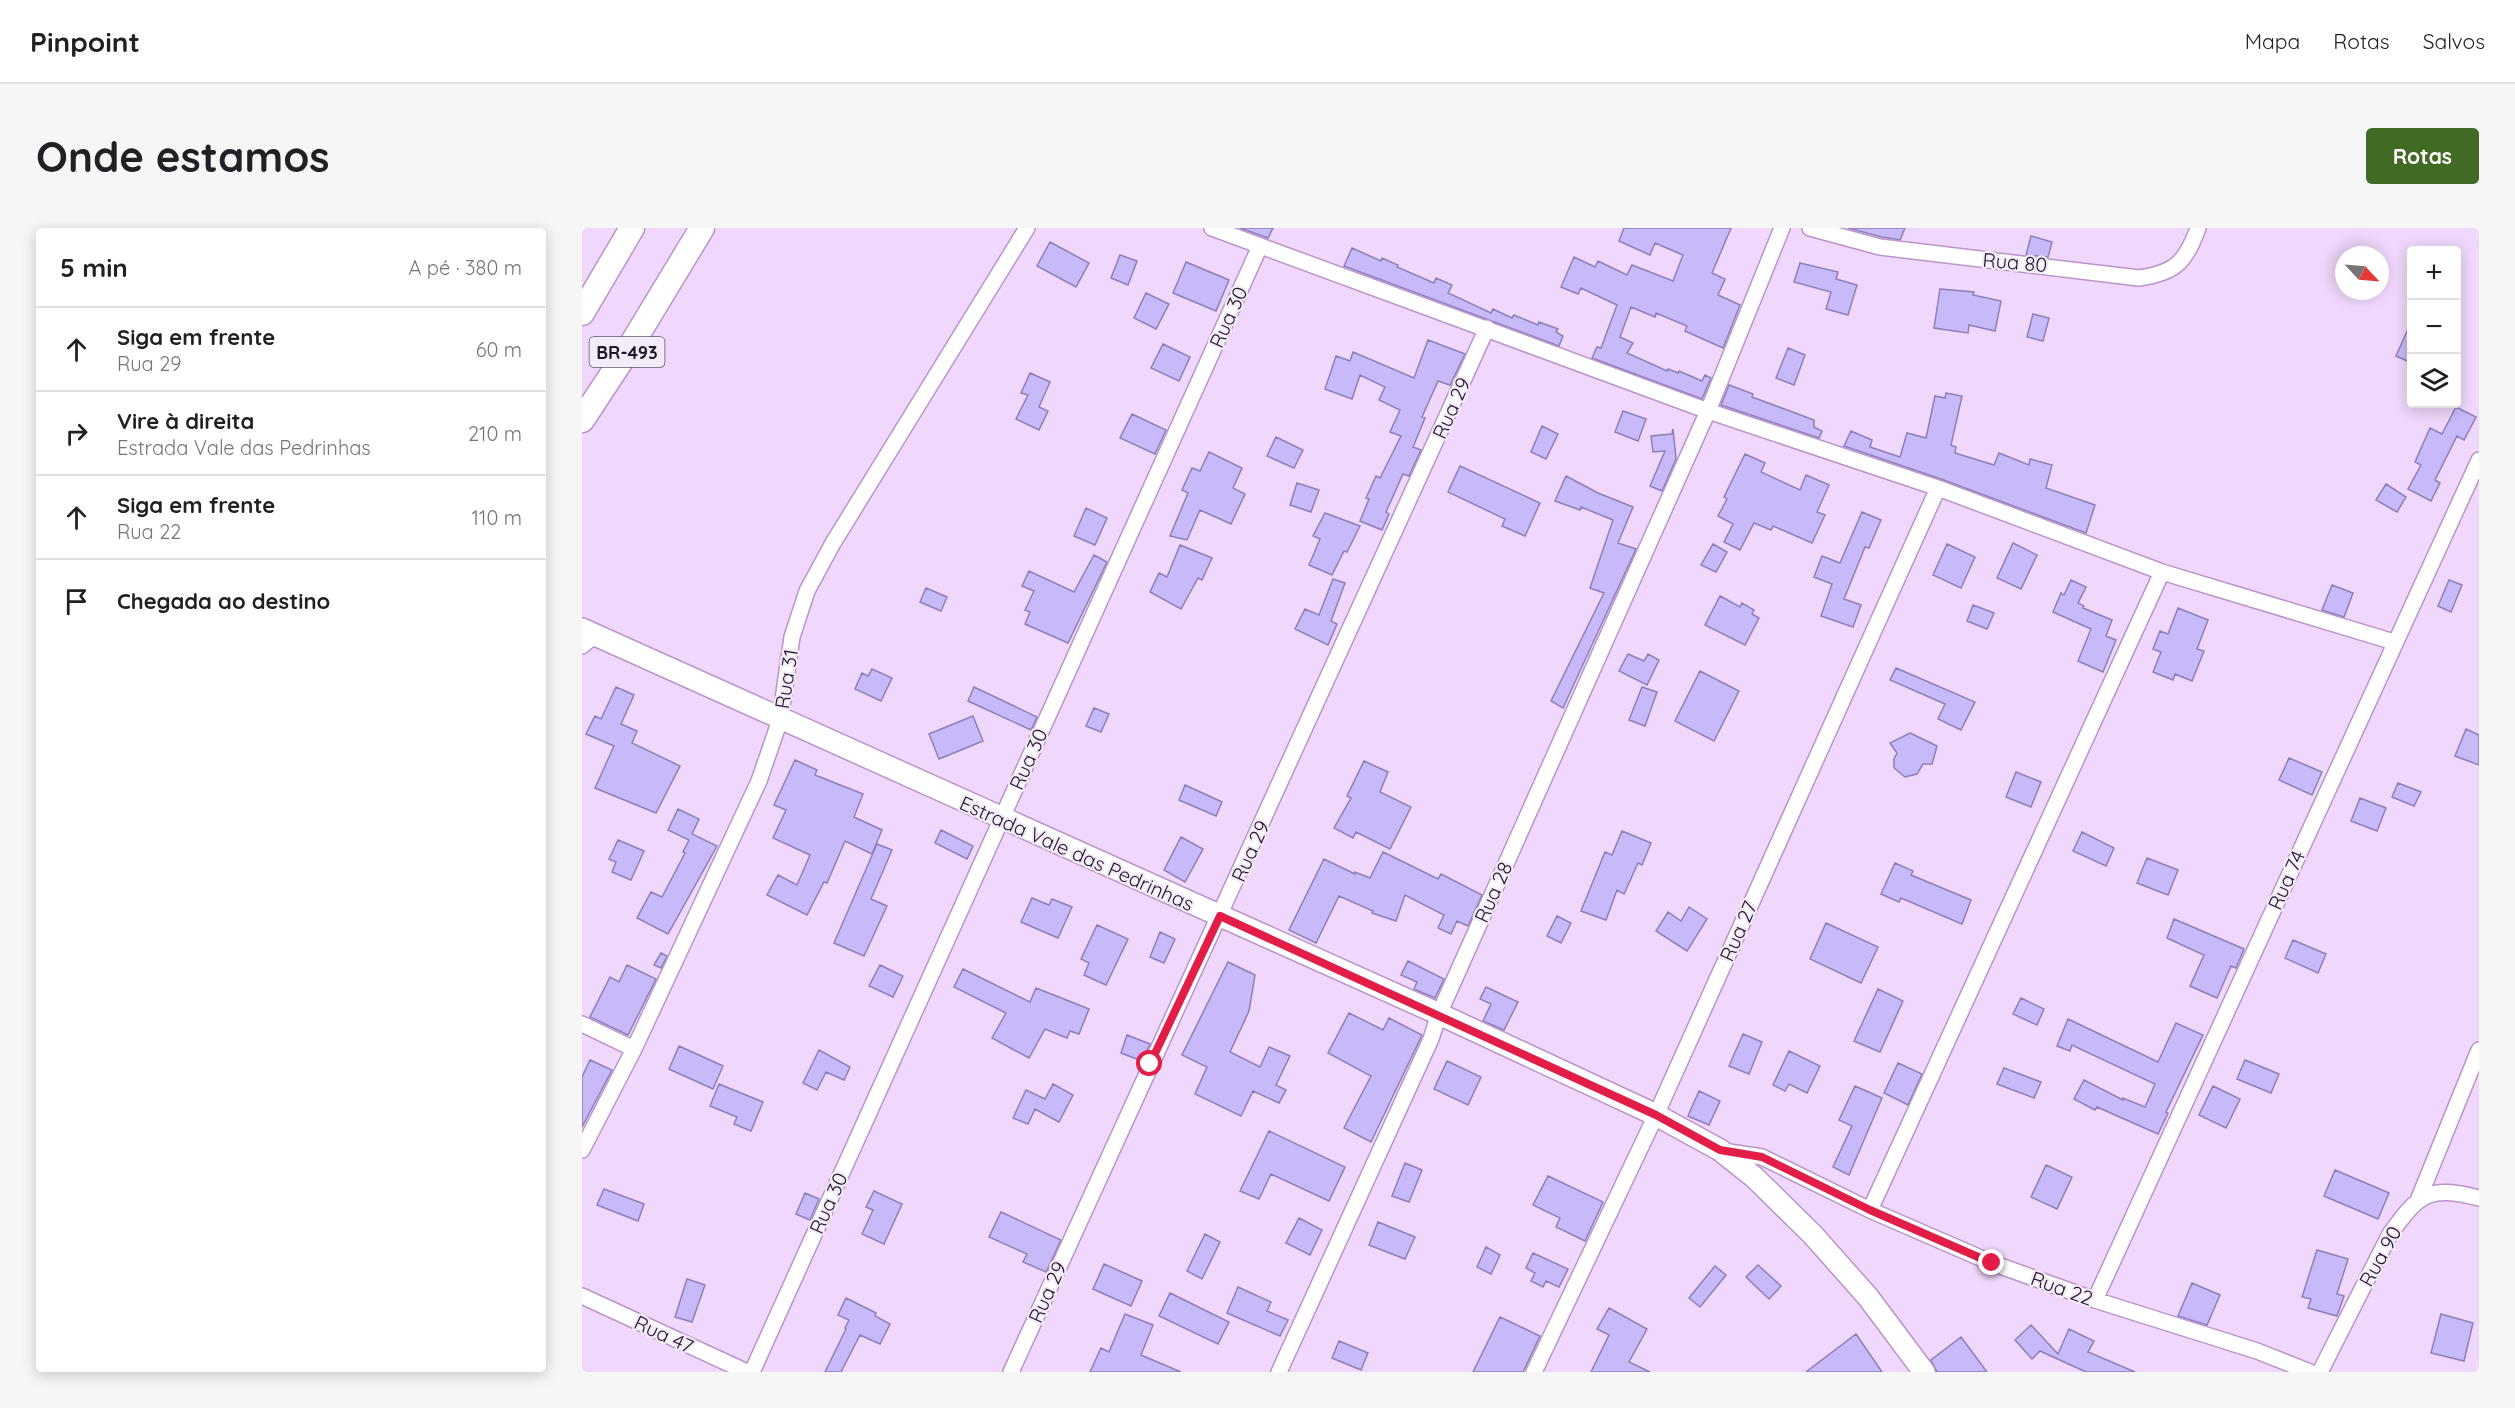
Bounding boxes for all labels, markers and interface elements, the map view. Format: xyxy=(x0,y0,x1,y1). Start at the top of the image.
text: Pinpoint xyxy=(30,24,140,59)
text: Mapa xyxy=(2245,28,2300,54)
text: Rotas xyxy=(2333,28,2390,54)
text: Salvos xyxy=(2423,28,2485,54)
button: Rotas xyxy=(2366,128,2479,184)
text: Onde estamos xyxy=(36,130,330,183)
north arrow xyxy=(2335,246,2389,300)
map controls xyxy=(2407,246,2461,408)
button: + xyxy=(2407,246,2461,300)
street label: Rua 80 xyxy=(1982,247,2048,277)
text: 5 min xyxy=(60,251,128,284)
text: A pé · 380 m xyxy=(408,255,522,280)
street label: Rua 30 xyxy=(1203,282,1253,352)
button: − xyxy=(2407,300,2461,354)
text: Siga em frente xyxy=(117,323,275,351)
icon: ahead xyxy=(60,333,93,366)
text: 60 m xyxy=(476,337,522,362)
road number: BR-493 xyxy=(590,337,664,367)
text: Rua 29 xyxy=(117,351,181,376)
button: layers xyxy=(2407,354,2461,408)
street label: Rua 29 xyxy=(1426,373,1476,443)
text: Vire à direita xyxy=(117,407,254,435)
icon: right xyxy=(60,417,93,450)
text: 210 m xyxy=(468,421,522,446)
text: Estrada Vale das Pedrinhas xyxy=(117,435,371,460)
text: Siga em frente xyxy=(117,491,275,519)
icon: ahead xyxy=(60,501,93,534)
text: 110 m xyxy=(472,505,522,530)
text: Rua 22 xyxy=(117,519,181,544)
icon: arrive xyxy=(60,585,93,618)
text: Chegada ao destino xyxy=(117,587,330,615)
street label: Rua 31 xyxy=(769,647,803,711)
street label: Rua 30 xyxy=(1003,724,1053,794)
street label: Estrada Vale das Pedrinhas xyxy=(956,790,1198,916)
street label: Rua 29 xyxy=(1225,816,1275,886)
street label: Rua 74 xyxy=(2262,847,2310,913)
street label: Rua 28 xyxy=(1469,858,1517,926)
street label: Rua 27 xyxy=(1714,897,1762,965)
route start xyxy=(1136,1050,1162,1076)
street label: Rua 30 xyxy=(803,1168,853,1238)
street label: Rua 90 xyxy=(2353,1221,2407,1291)
route end xyxy=(1978,1249,2004,1275)
street label: Rua 29 xyxy=(1022,1257,1072,1327)
street label: Rua 22 xyxy=(2028,1265,2096,1311)
street label: Rua 47 xyxy=(630,1309,698,1359)

